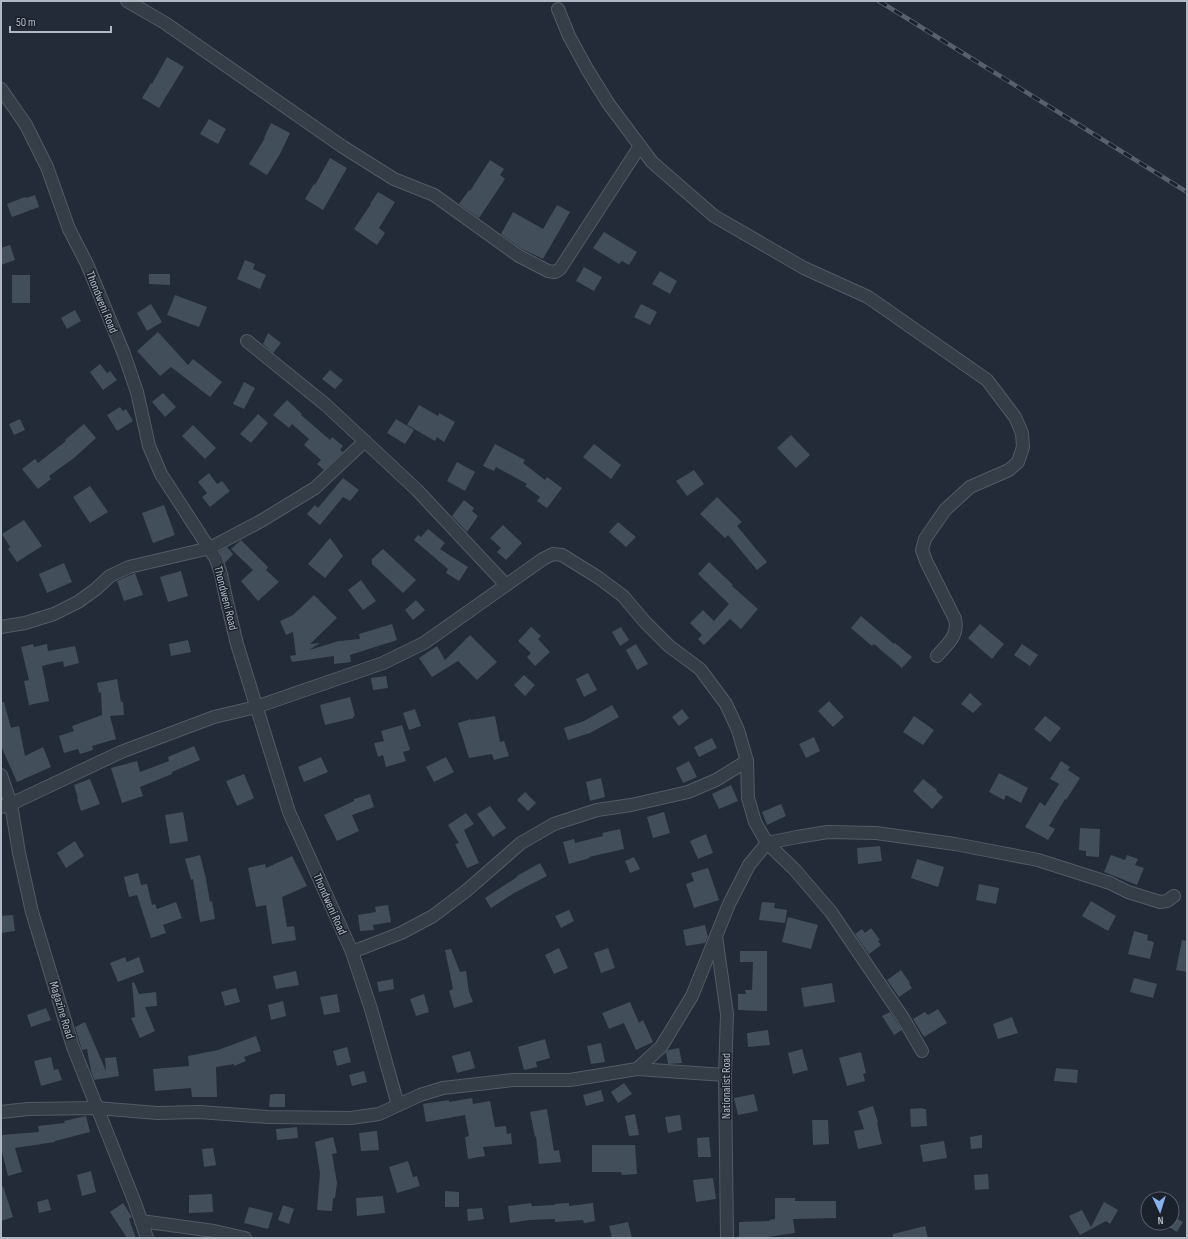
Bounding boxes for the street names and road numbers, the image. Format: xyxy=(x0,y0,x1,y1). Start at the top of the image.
street label: Thondweni Road xyxy=(82,269,121,335)
street label: Thondweni Road xyxy=(210,564,241,632)
street label: Thondweni Road xyxy=(309,871,350,937)
street label: Magazine Road xyxy=(46,980,77,1041)
street label: Nationalist Road xyxy=(719,1053,734,1119)

